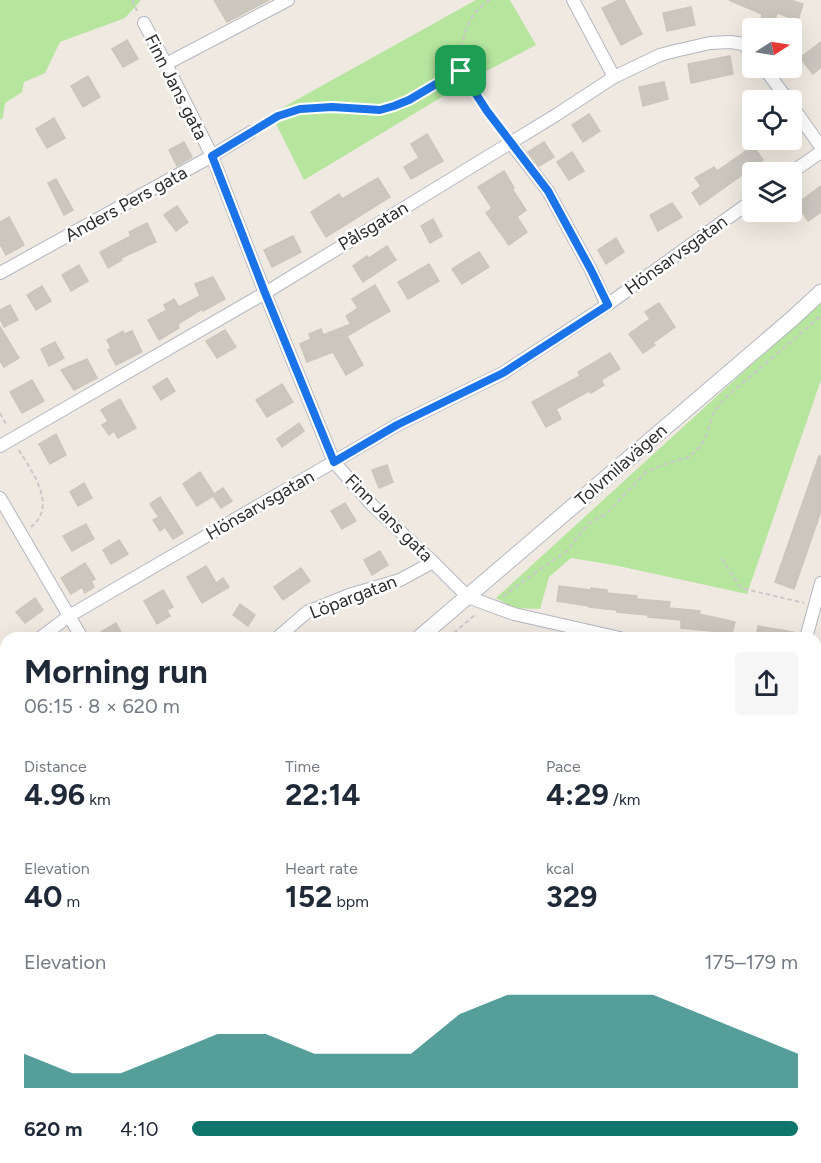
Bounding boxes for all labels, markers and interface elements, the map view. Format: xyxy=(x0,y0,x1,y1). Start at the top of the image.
north arrow xyxy=(742,18,802,78)
map controls xyxy=(742,18,802,222)
street label: Finn Jans gata xyxy=(140,31,212,143)
pin xyxy=(435,45,486,96)
icon: arrive xyxy=(444,54,477,87)
button: locate xyxy=(742,90,802,150)
street label: Anders Pers gata xyxy=(61,161,191,247)
button: layers xyxy=(742,162,802,222)
street label: Pålsgatan xyxy=(334,197,412,255)
street label: Hönsarvsgatan xyxy=(621,210,731,300)
street label: Tolvmilavägen xyxy=(571,419,671,511)
street label: Hönsarvsgatan xyxy=(202,465,318,545)
street label: Finn Jans gata xyxy=(340,469,438,567)
street label: Löpargatan xyxy=(306,570,400,624)
text: Morning run xyxy=(24,652,208,691)
button: share xyxy=(735,652,798,715)
text: 06:15 · 8 × 620 m xyxy=(24,694,180,718)
text: Distance xyxy=(24,757,87,776)
text: Time xyxy=(285,757,320,776)
text: Pace xyxy=(546,757,581,776)
text: 4.96 xyxy=(24,776,85,813)
text: 22:14 xyxy=(285,776,360,813)
text: 4:29 xyxy=(546,776,609,813)
text: km xyxy=(85,790,111,809)
text: /km xyxy=(609,790,640,809)
text: Elevation xyxy=(24,859,90,878)
text: Heart rate xyxy=(285,859,358,878)
text: kcal xyxy=(546,859,574,878)
text: 40 xyxy=(24,878,62,915)
text: 152 xyxy=(285,878,332,915)
text: 329 xyxy=(546,878,597,915)
text: m xyxy=(62,892,80,911)
text: bpm xyxy=(332,892,369,911)
text: Elevation xyxy=(24,950,106,974)
text: 175–179 m xyxy=(704,950,798,974)
text: 620 m xyxy=(24,1117,82,1141)
text: 4:10 xyxy=(120,1117,159,1141)

